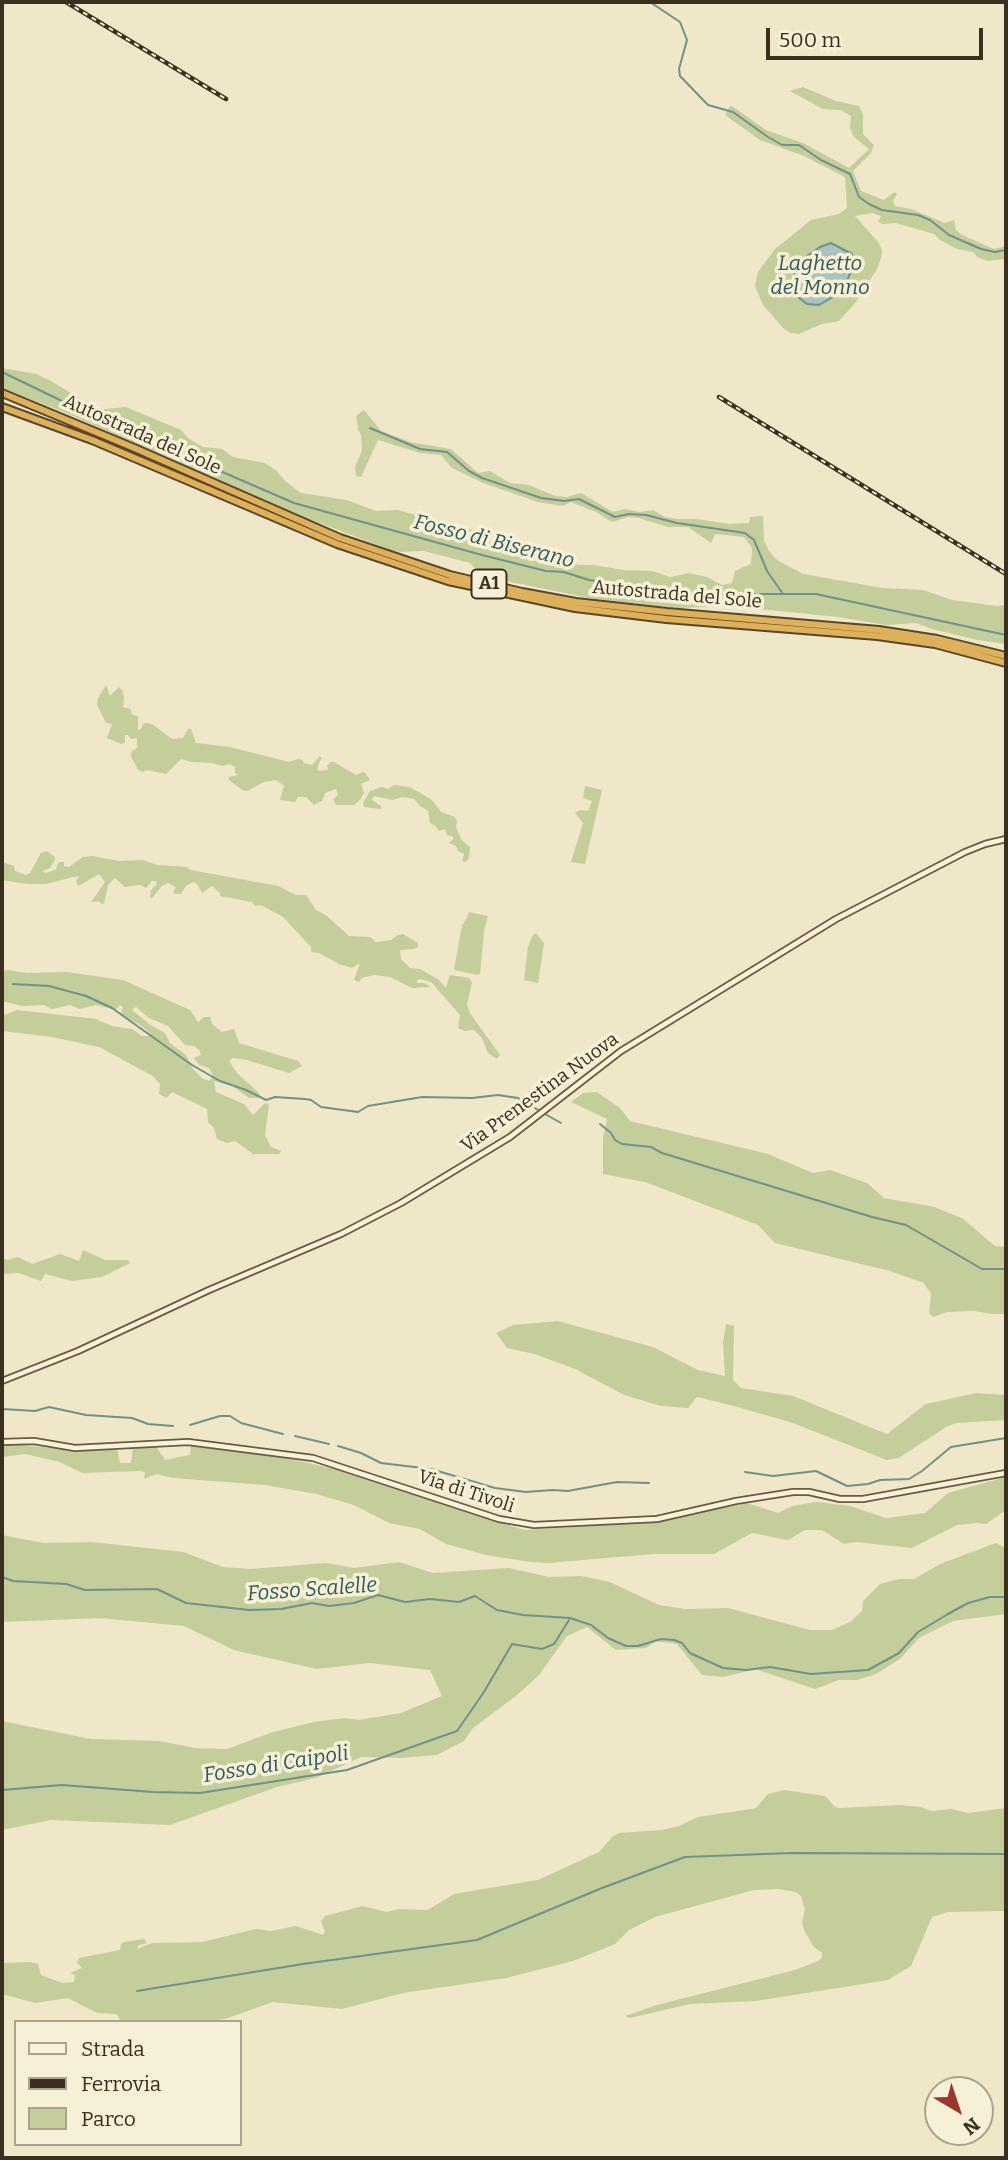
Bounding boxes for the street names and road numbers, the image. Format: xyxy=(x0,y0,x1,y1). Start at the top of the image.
street label: Autostrada del Sole xyxy=(60,390,224,480)
road number: A1 xyxy=(472,570,506,598)
street label: Autostrada del Sole xyxy=(591,576,763,614)
street label: Via Prenestina Nuova xyxy=(457,1028,623,1158)
street label: Via di Tivoli xyxy=(415,1466,517,1518)

